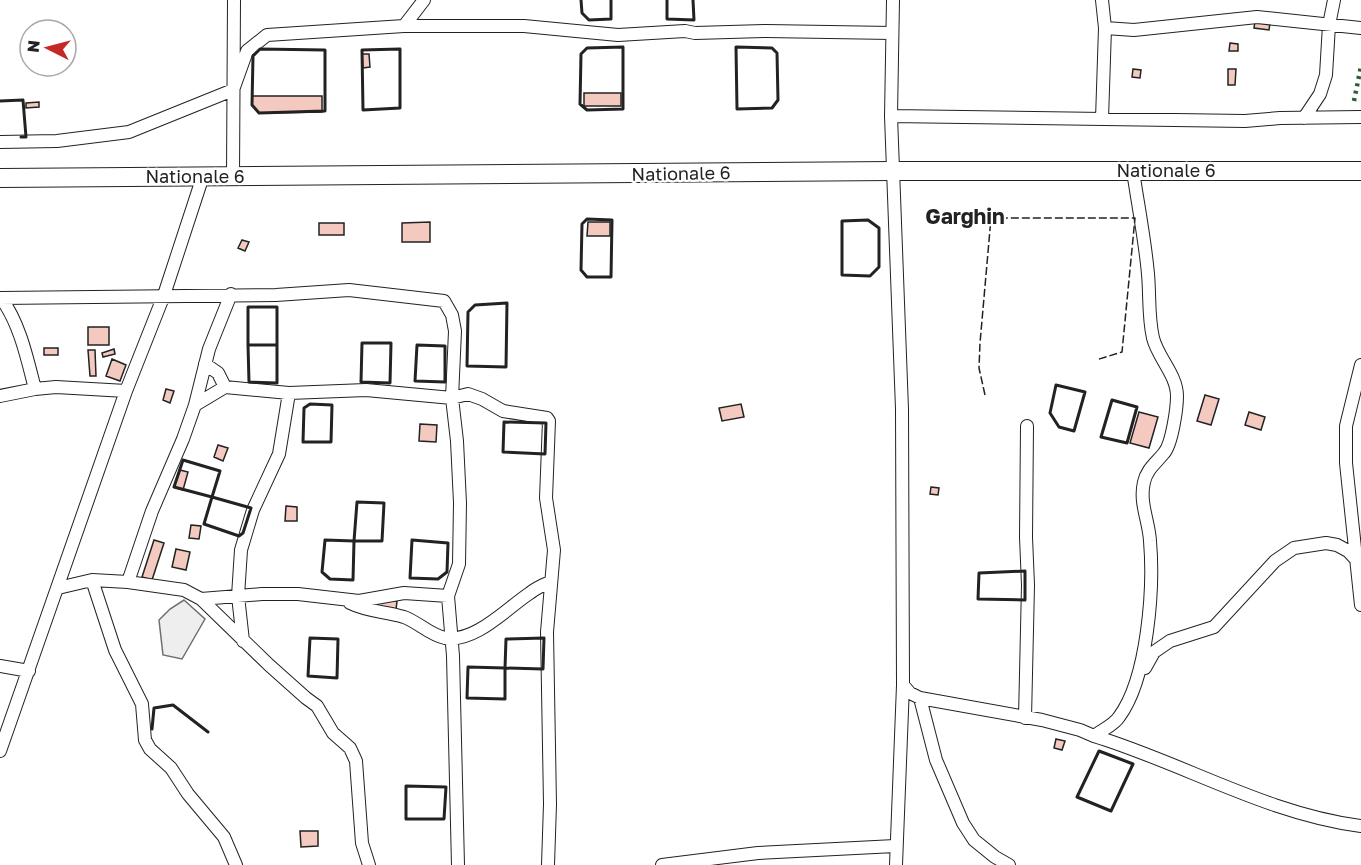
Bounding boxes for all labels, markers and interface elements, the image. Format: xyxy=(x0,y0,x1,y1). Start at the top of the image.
north arrow xyxy=(18,18,78,78)
text: N xyxy=(23,39,44,54)
street label: Nationale 6 xyxy=(1116,159,1216,181)
street label: Nationale 6 xyxy=(631,161,731,185)
street label: Nationale 6 xyxy=(145,165,245,187)
district label: Garghin xyxy=(925,203,1005,229)

